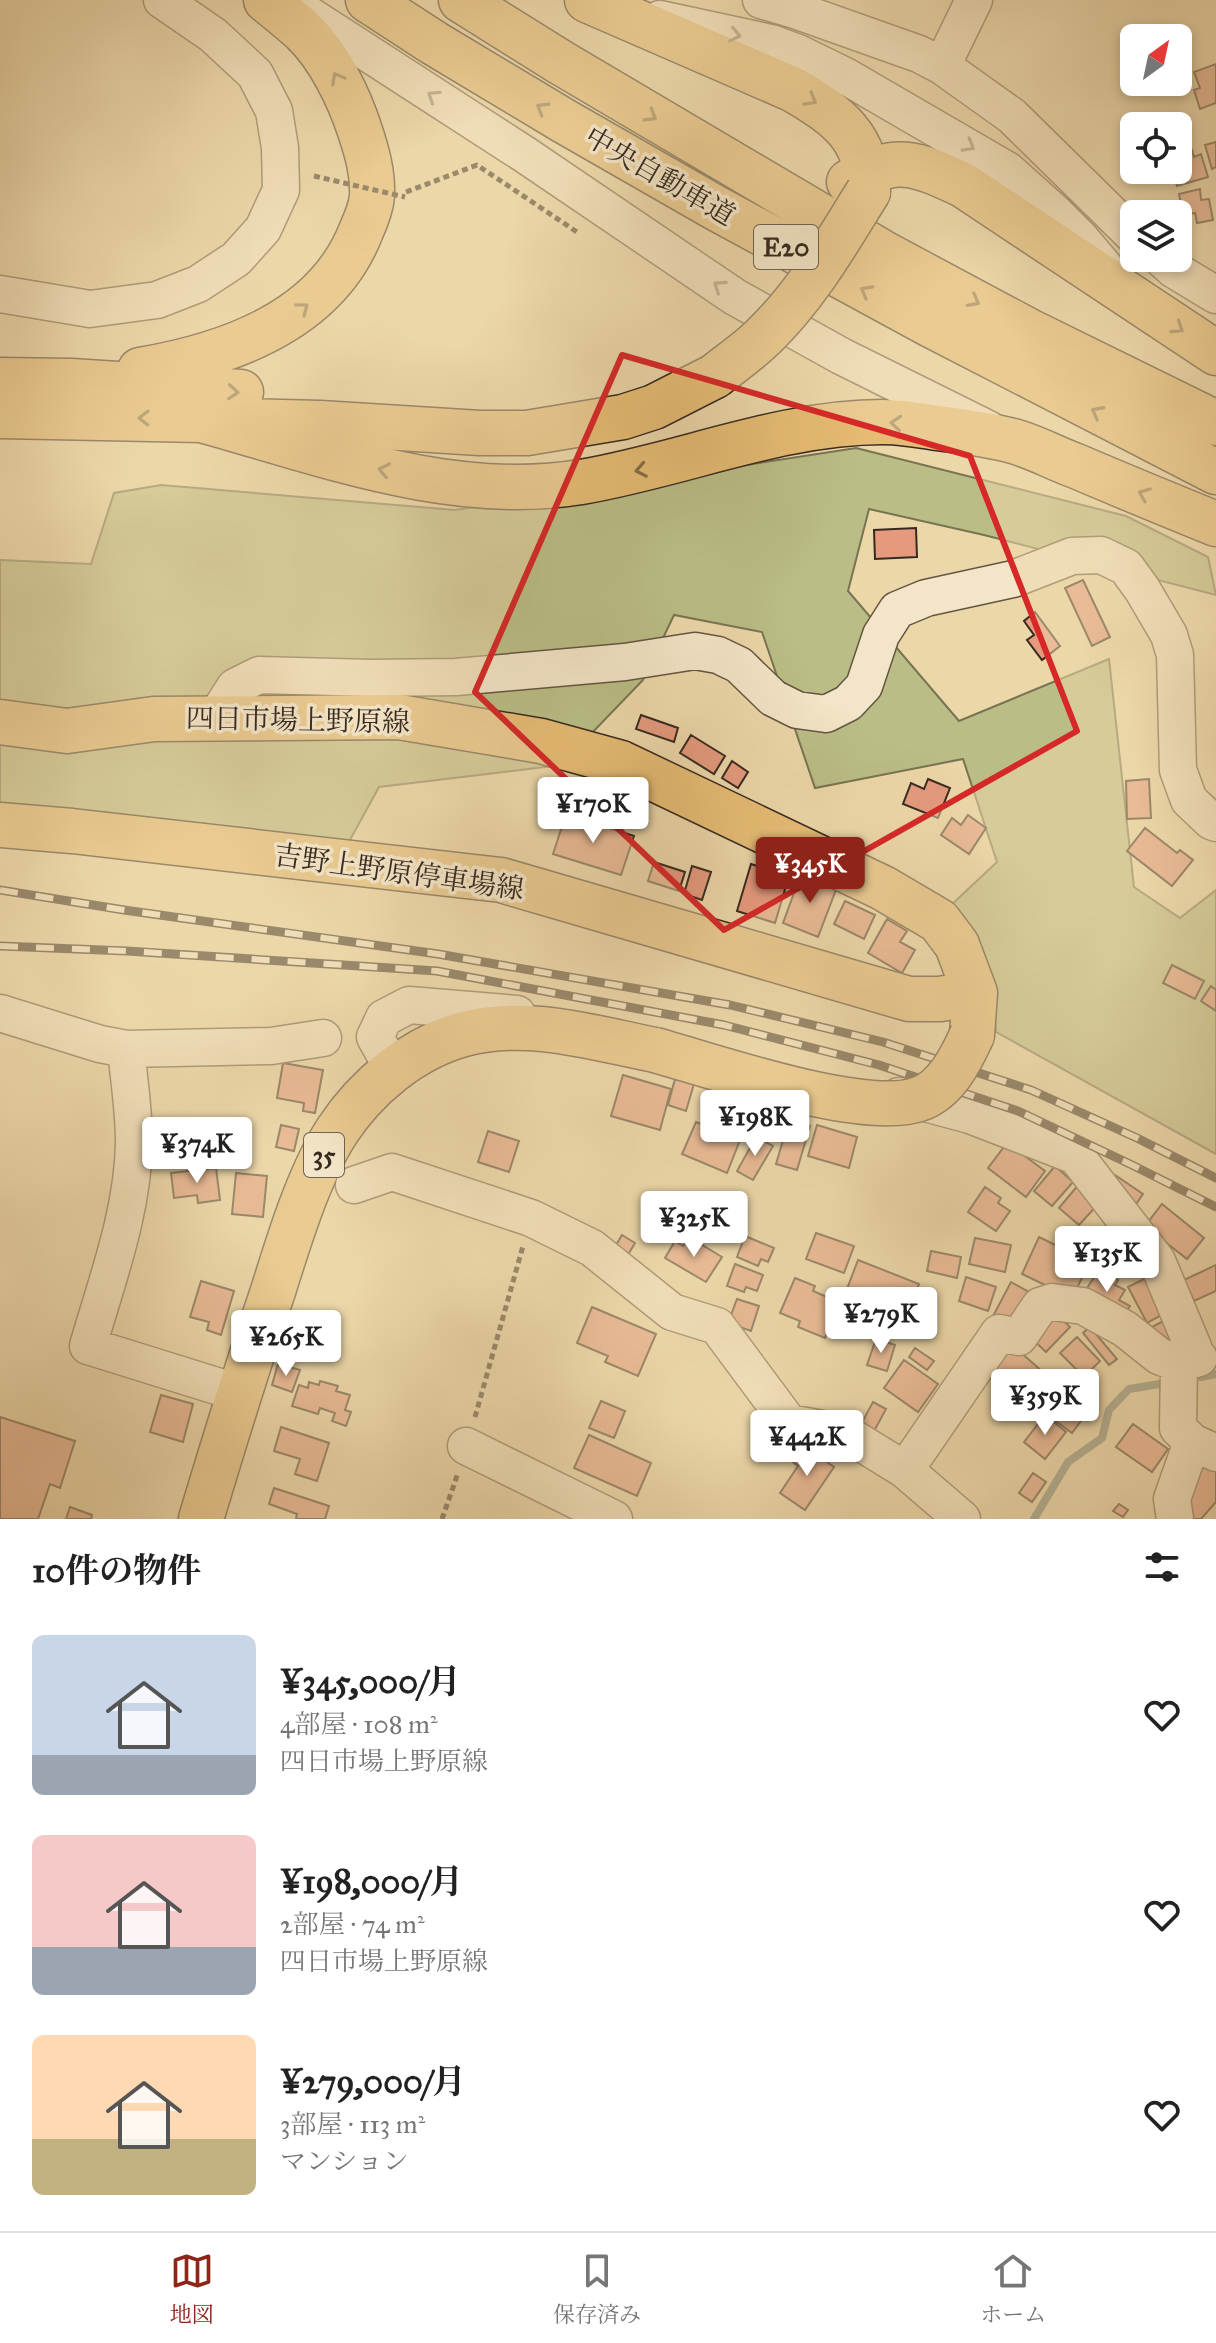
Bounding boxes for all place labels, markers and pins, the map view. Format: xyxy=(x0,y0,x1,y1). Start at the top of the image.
pin: ¥170K xyxy=(537,777,649,845)
pin: ¥345K xyxy=(754,837,866,905)
pin: ¥198K xyxy=(699,1090,811,1158)
pin: ¥374K xyxy=(141,1117,253,1185)
pin: ¥325K xyxy=(638,1191,750,1259)
pin: ¥135K xyxy=(1051,1226,1163,1294)
pin: ¥279K xyxy=(825,1287,937,1355)
pin: ¥265K xyxy=(230,1310,342,1378)
pin: ¥359K xyxy=(989,1369,1101,1437)
pin: ¥442K xyxy=(751,1410,863,1478)

